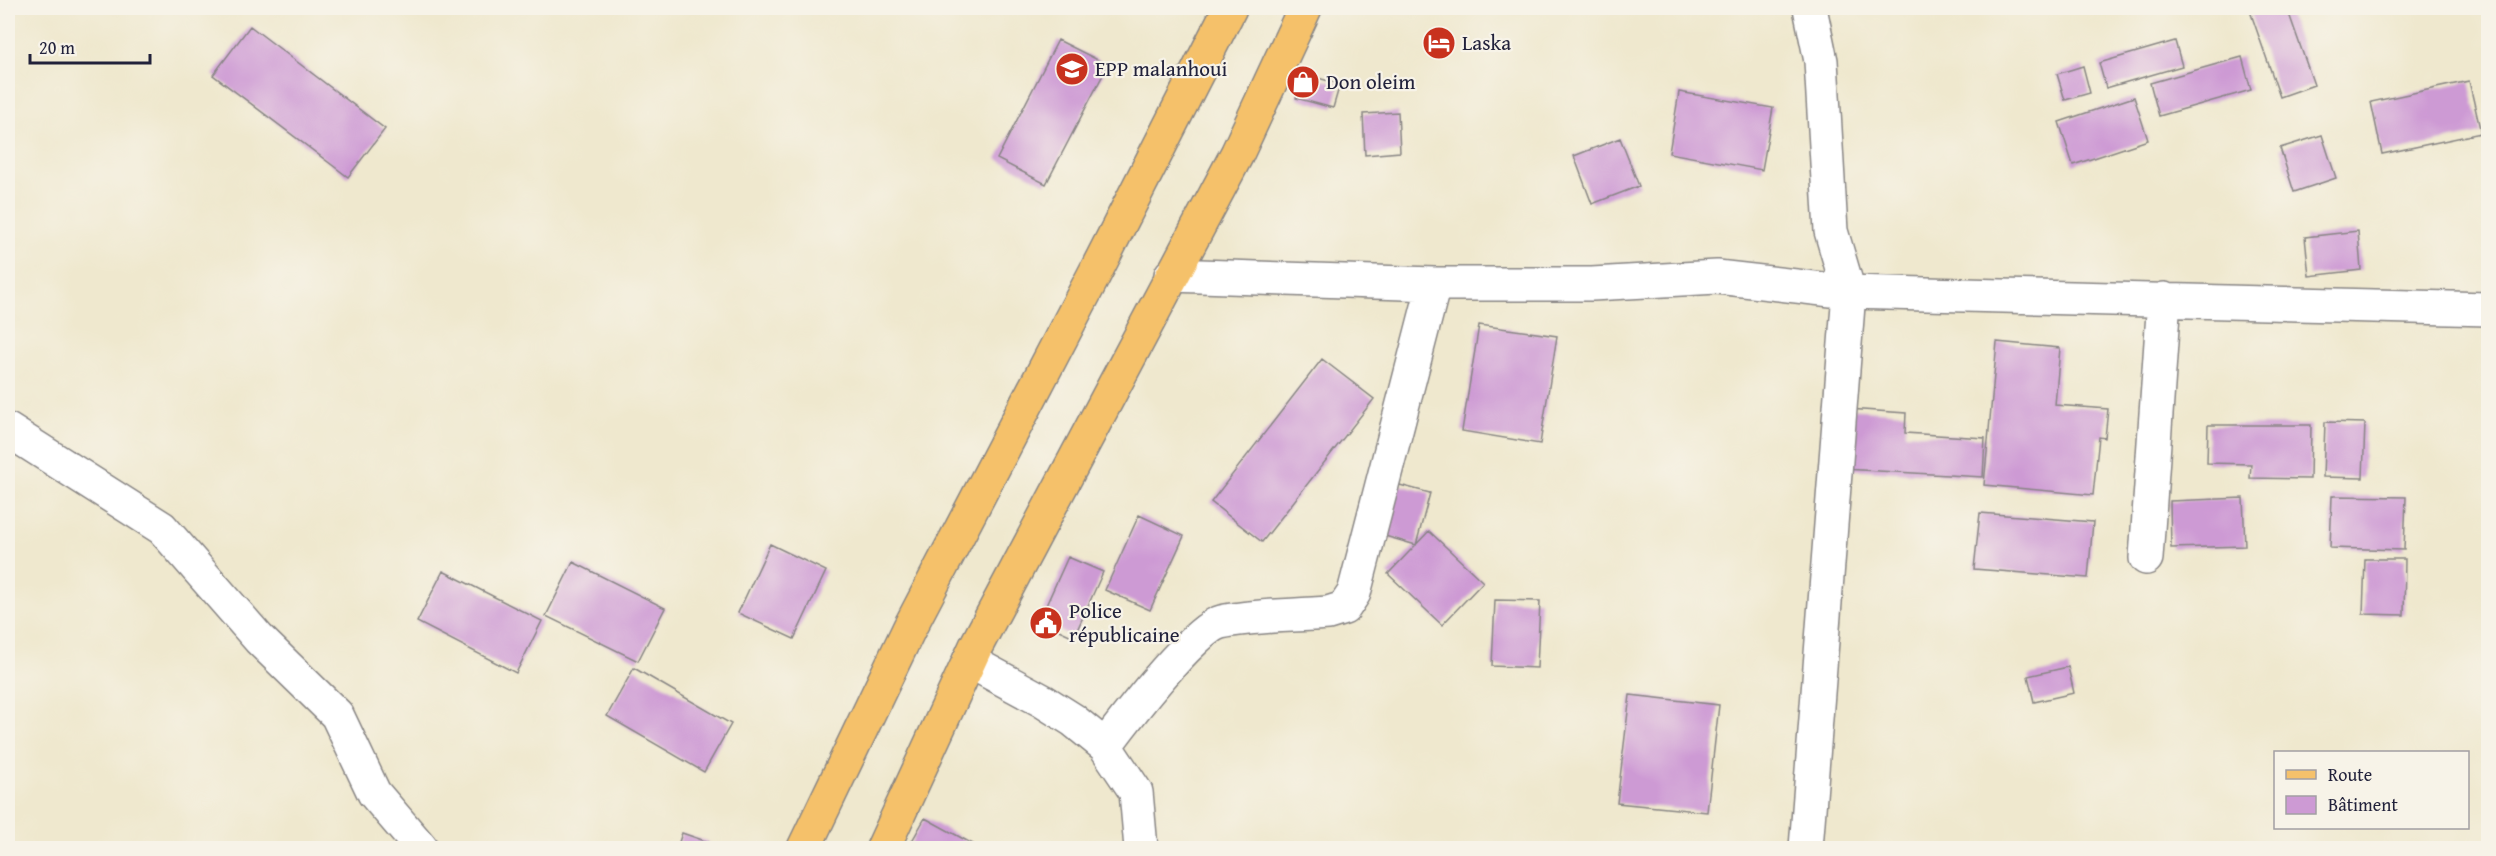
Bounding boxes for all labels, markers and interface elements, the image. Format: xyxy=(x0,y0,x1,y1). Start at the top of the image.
hotel icon: Laska xyxy=(1421,25,1457,61)
scale bar xyxy=(30,27,150,65)
place label: Laska xyxy=(1462,27,1511,58)
text: 20 m xyxy=(39,34,75,61)
school or university icon: EPP malanhoui xyxy=(1054,51,1090,87)
place label: EPP malanhoui xyxy=(1095,53,1227,84)
shop icon: Don oleim xyxy=(1285,64,1321,100)
place label: Don oleim xyxy=(1326,66,1415,97)
place label: Police républicaine xyxy=(1069,595,1180,650)
public building icon: Police républicaine xyxy=(1028,605,1064,641)
legend xyxy=(2274,751,2469,829)
text: Route xyxy=(2328,761,2372,788)
text: Bâtiment xyxy=(2328,791,2398,818)

